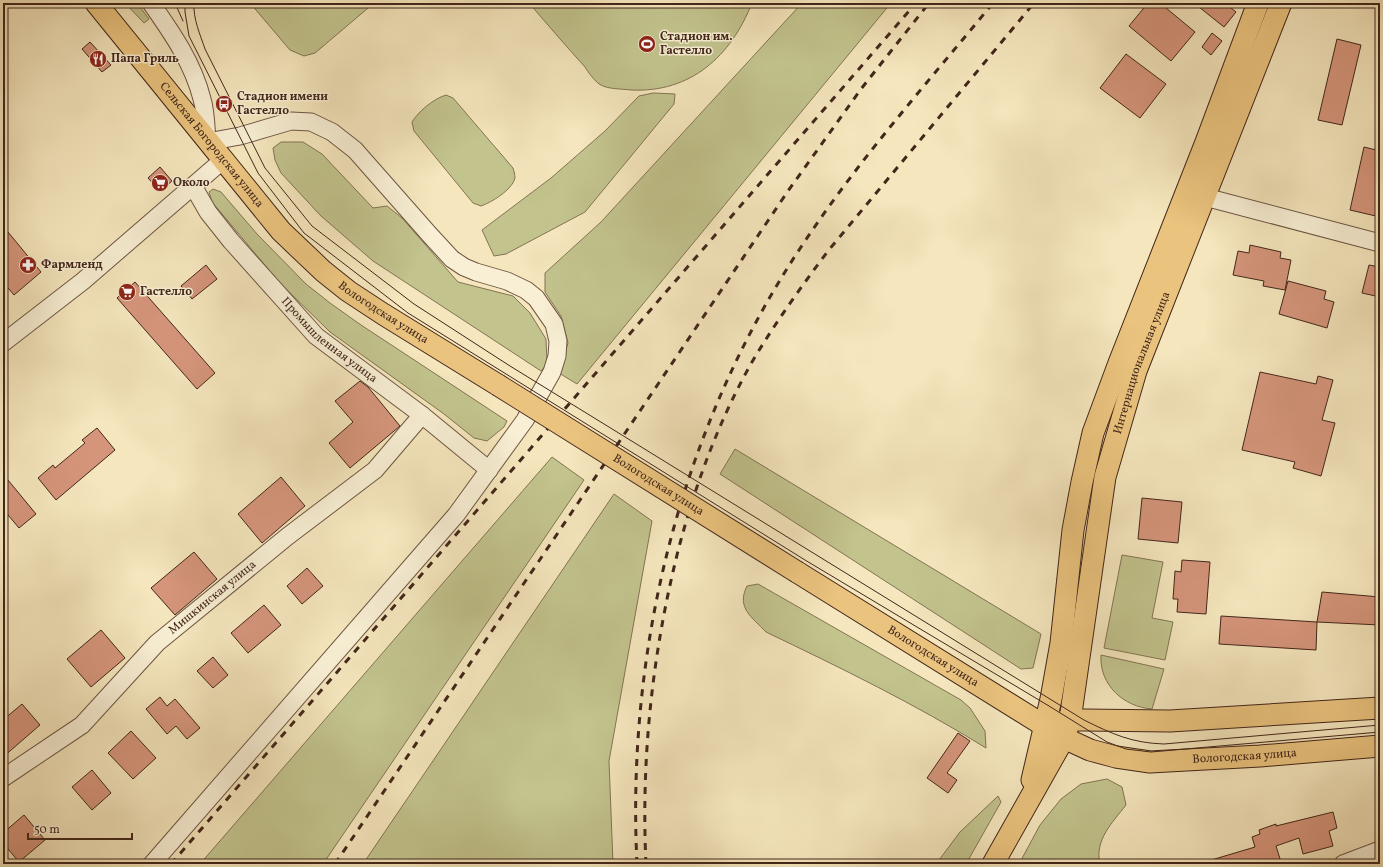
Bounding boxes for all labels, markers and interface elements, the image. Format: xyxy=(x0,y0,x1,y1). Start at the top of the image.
place label: Стадион им. Гастелло xyxy=(660,29,733,59)
sports icon: Стадион им. Гастелло xyxy=(637,34,657,54)
restaurant icon: Папа Гриль xyxy=(88,49,108,69)
place label: Папа Гриль xyxy=(111,51,179,67)
street label: Сельская Богородская улица xyxy=(156,79,267,211)
place label: Стадион имени Гастелло xyxy=(237,89,328,119)
bus stop icon: Стадион имени Гастелло xyxy=(214,94,234,114)
supermarket icon: Около xyxy=(150,173,170,193)
place label: Около xyxy=(173,175,210,191)
pharmacy icon: Фармленд xyxy=(18,255,38,275)
place label: Фармленд xyxy=(41,257,103,273)
street label: Вологодская улица xyxy=(334,278,431,348)
supermarket icon: Гастелло xyxy=(117,282,137,302)
place label: Гастелло xyxy=(140,284,192,300)
street label: Интернациональная улица xyxy=(1110,289,1174,436)
street label: Промышленная улица xyxy=(277,294,380,387)
street label: Вологодская улица xyxy=(610,451,707,520)
street label: Мишкинская улица xyxy=(165,557,260,638)
street label: Вологодская улица xyxy=(884,622,982,691)
street label: Вологодская улица xyxy=(1192,745,1297,768)
scale bar xyxy=(28,815,132,841)
text: 50 m xyxy=(34,822,60,838)

